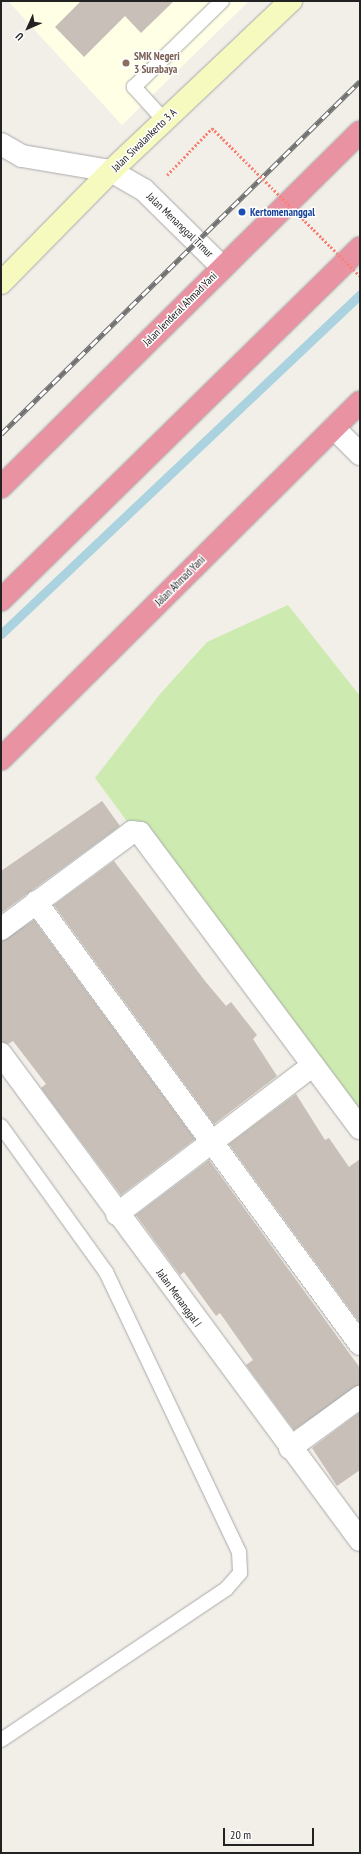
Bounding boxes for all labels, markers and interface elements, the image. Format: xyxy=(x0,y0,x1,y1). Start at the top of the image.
north arrow xyxy=(8,8,48,48)
text: U xyxy=(13,30,26,43)
place label: SMK Negeri 3 Surabaya xyxy=(134,50,180,76)
marker: SMK Negeri 3 Surabaya xyxy=(121,58,131,68)
street label: Jalan Siwalankerto 3 A xyxy=(109,106,179,174)
street label: Jalan Menanggal Timur xyxy=(144,190,216,260)
place label: Kertomenanggal xyxy=(250,205,315,219)
marker: Kertomenanggal xyxy=(237,207,247,217)
street label: Jalan Jenderal Ahmad Yani xyxy=(140,269,220,349)
street label: Jalan Ahmad Yani xyxy=(152,553,208,609)
street label: Jalan Menanggal I xyxy=(154,1267,204,1329)
scale bar xyxy=(225,1820,316,1846)
text: 20 m xyxy=(230,1827,251,1842)

